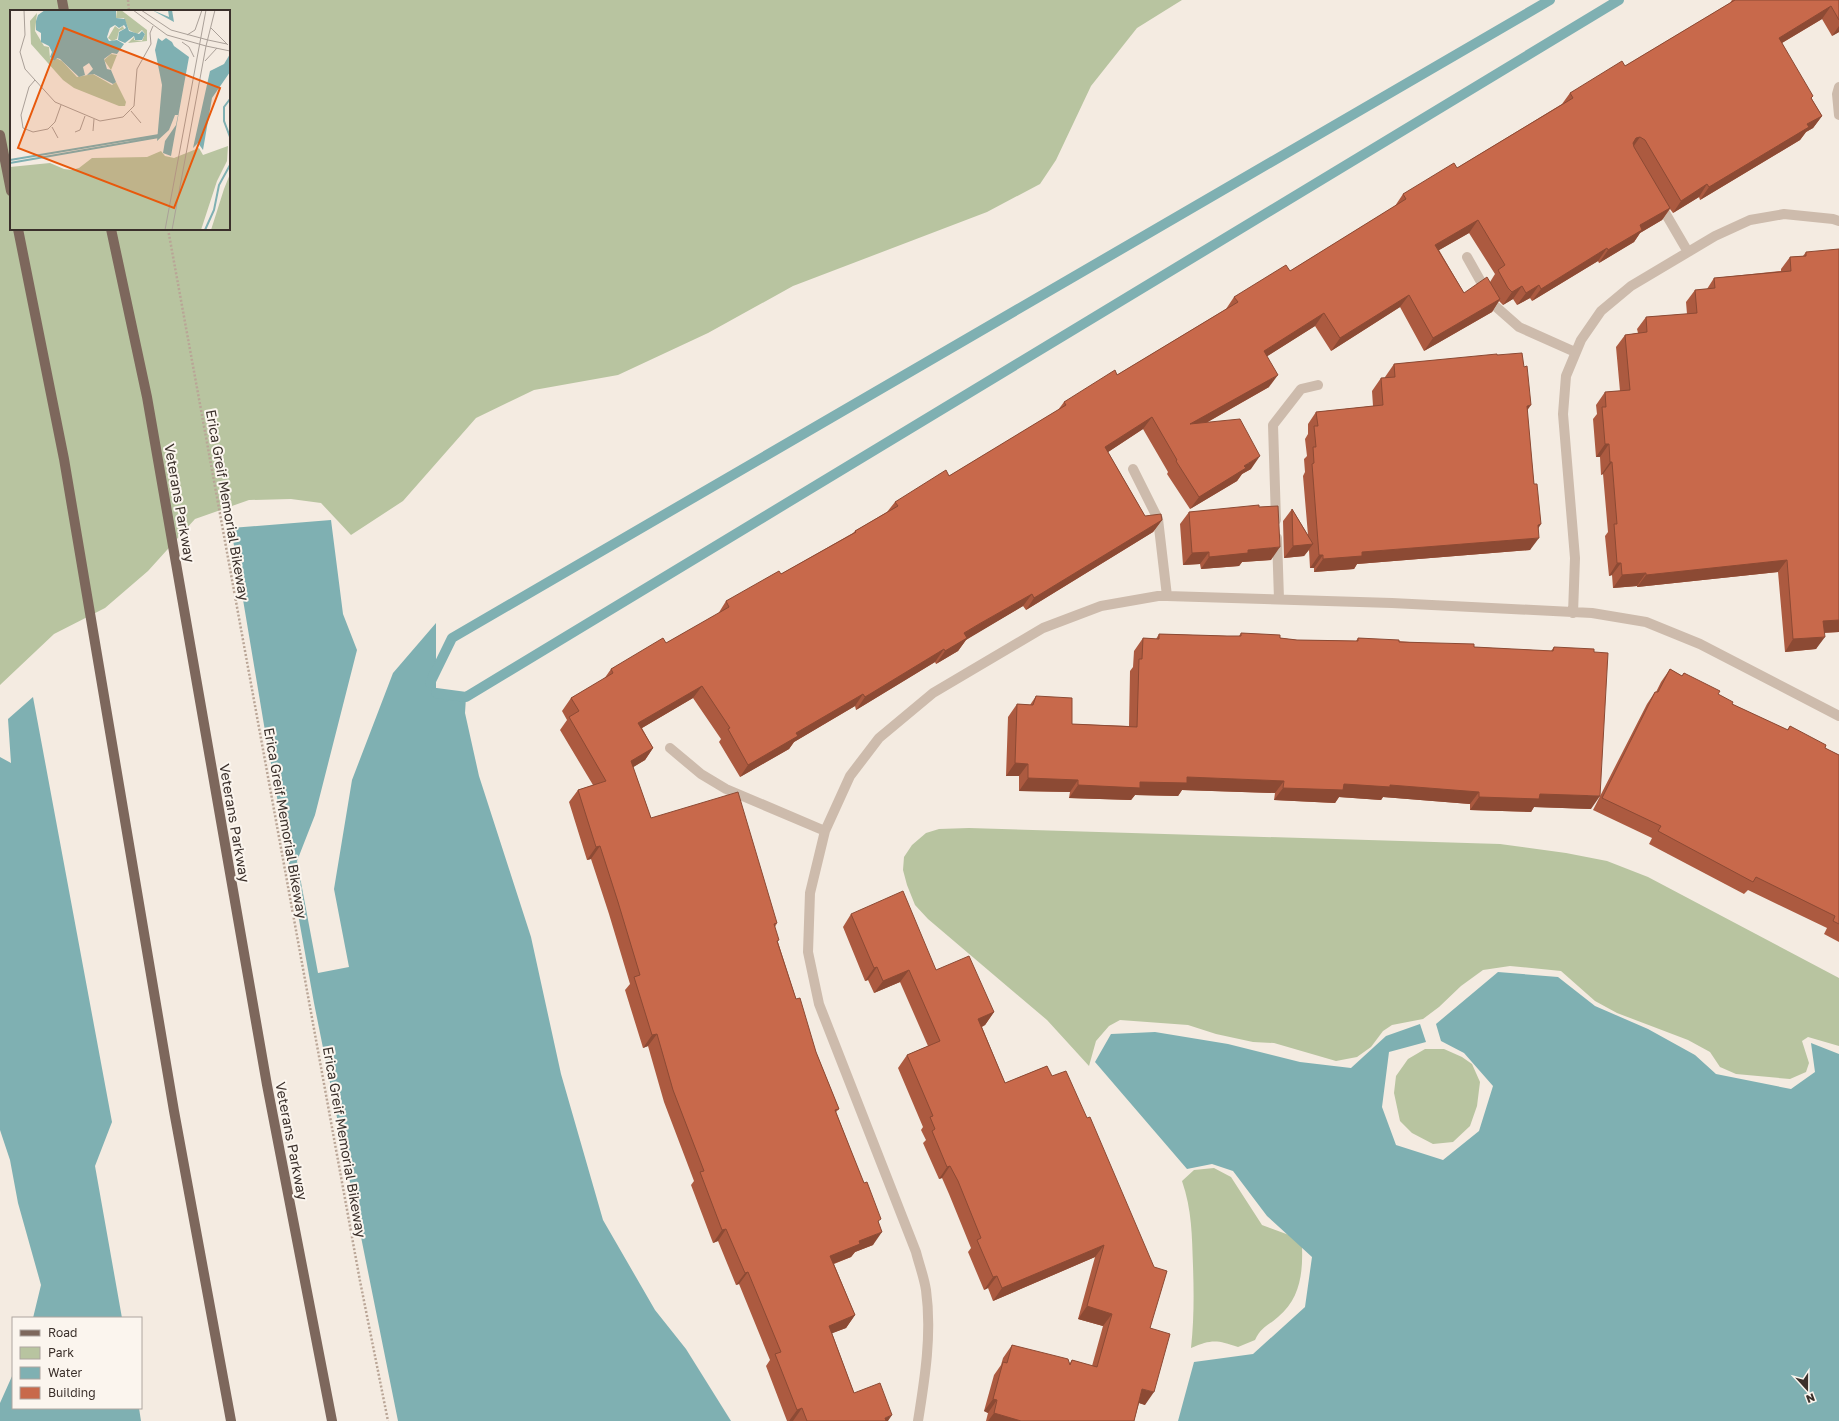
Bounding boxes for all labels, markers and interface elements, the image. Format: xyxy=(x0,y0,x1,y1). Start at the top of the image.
inset map xyxy=(10,10,230,230)
street label: Erica Greif Memorial Bikeway xyxy=(203,408,253,602)
street label: Veterans Parkway xyxy=(161,442,199,564)
street label: Erica Greif Memorial Bikeway xyxy=(261,726,311,920)
street label: Veterans Parkway xyxy=(216,762,254,884)
street label: Erica Greif Memorial Bikeway xyxy=(320,1045,370,1239)
street label: Veterans Parkway xyxy=(272,1080,312,1202)
legend xyxy=(12,1317,142,1409)
text: Road xyxy=(48,1325,77,1340)
text: Park xyxy=(48,1345,74,1360)
text: Water xyxy=(48,1365,82,1380)
north arrow xyxy=(1787,1369,1827,1409)
text: Building xyxy=(48,1385,96,1400)
text: N xyxy=(1805,1391,1817,1406)

